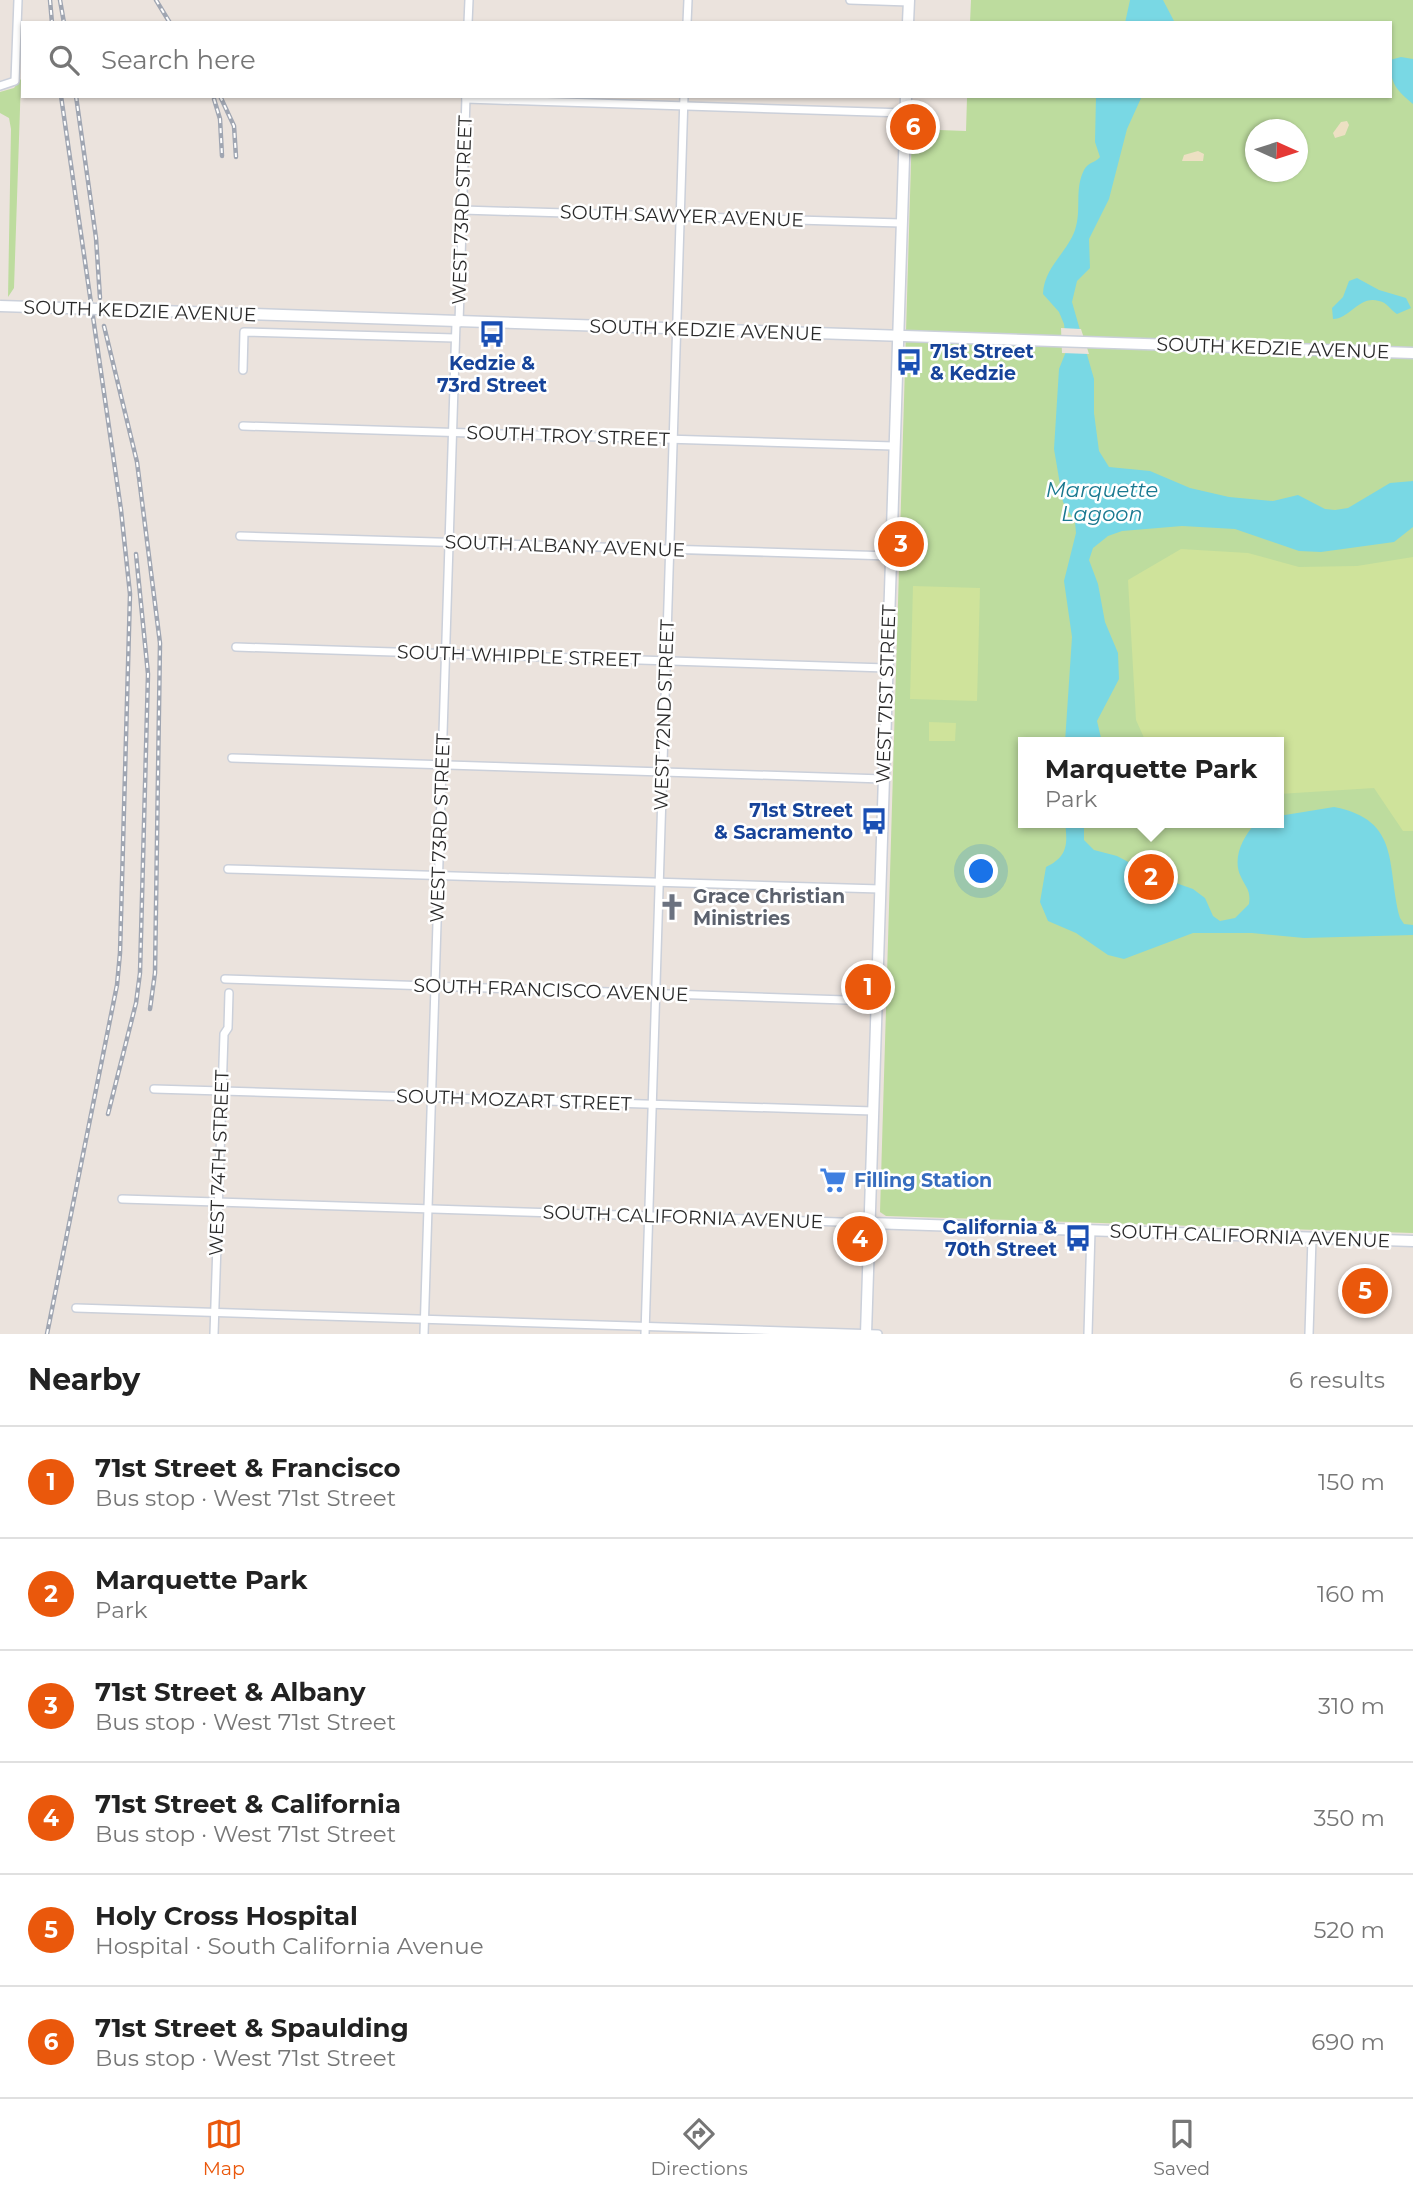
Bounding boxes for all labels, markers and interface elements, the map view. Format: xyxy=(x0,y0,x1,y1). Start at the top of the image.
search box xyxy=(21,21,1392,98)
icon: search xyxy=(45,41,83,79)
text: Search here xyxy=(101,44,256,76)
pin: 6 xyxy=(890,101,936,153)
street label: WEST 73RD STREET xyxy=(447,115,477,305)
north arrow xyxy=(1245,119,1308,182)
street label: SOUTH SAWYER AVENUE xyxy=(560,200,804,232)
street label: SOUTH KEDZIE AVENUE xyxy=(23,295,257,327)
street label: SOUTH KEDZIE AVENUE xyxy=(589,314,823,346)
bus stop icon: Kedzie & 73rd Street xyxy=(477,319,507,349)
street label: SOUTH KEDZIE AVENUE xyxy=(1156,332,1390,364)
place label: 71st Street & Kedzie xyxy=(930,340,1034,385)
bus stop icon: 71st Street & Kedzie xyxy=(894,347,924,377)
place label: Kedzie & 73rd Street xyxy=(437,352,547,397)
street label: SOUTH TROY STREET xyxy=(466,421,670,451)
water label: Marquette Lagoon xyxy=(1046,477,1158,526)
pin: 3 xyxy=(878,518,924,570)
street label: SOUTH ALBANY AVENUE xyxy=(444,530,686,562)
street label: WEST 71ST STREET xyxy=(871,604,901,784)
street label: WEST 72ND STREET xyxy=(649,619,679,811)
street label: SOUTH WHIPPLE STREET xyxy=(397,640,641,672)
street label: WEST 73RD STREET xyxy=(425,733,455,923)
popup xyxy=(1018,737,1284,828)
text: Marquette Park xyxy=(1045,753,1257,785)
text: Park xyxy=(1045,785,1097,813)
place label: 71st Street & Sacramento xyxy=(714,799,853,844)
bus stop icon: 71st Street & Sacramento xyxy=(859,806,889,836)
pin: 2 xyxy=(1128,851,1174,903)
your location xyxy=(964,854,998,888)
place label: Grace Christian Ministries xyxy=(693,885,845,930)
church icon: Grace Christian Ministries xyxy=(657,892,687,922)
pin: 1 xyxy=(845,961,891,1013)
street label: SOUTH FRANCISCO AVENUE xyxy=(413,974,689,1006)
street label: WEST 74TH STREET xyxy=(204,1069,234,1256)
street label: SOUTH MOZART STREET xyxy=(396,1084,632,1116)
supermarket icon: Filling Station xyxy=(818,1165,848,1195)
place label: Filling Station xyxy=(854,1169,992,1192)
street label: SOUTH CALIFORNIA AVENUE xyxy=(542,1201,824,1233)
pin: 4 xyxy=(837,1213,883,1265)
place label: California & 70th Street xyxy=(943,1216,1057,1261)
street label: SOUTH CALIFORNIA AVENUE xyxy=(1109,1220,1391,1252)
bus stop icon: California & 70th Street xyxy=(1063,1223,1093,1253)
pin: 5 xyxy=(1342,1265,1388,1317)
text: Nearby xyxy=(28,1361,140,1398)
text: 6 results xyxy=(1289,1366,1385,1394)
text: 71st Street & Francisco xyxy=(95,1452,400,1484)
text: 1 xyxy=(46,1468,56,1496)
text: 150 m xyxy=(1318,1468,1385,1496)
text: Bus stop · West 71st Street xyxy=(95,1484,396,1512)
text: Marquette Park xyxy=(95,1564,308,1596)
text: 2 xyxy=(44,1580,58,1608)
text: 160 m xyxy=(1317,1580,1385,1608)
text: Park xyxy=(95,1596,148,1624)
text: 71st Street & Albany xyxy=(95,1676,365,1708)
text: 3 xyxy=(44,1692,58,1720)
text: 310 m xyxy=(1318,1692,1385,1720)
text: Bus stop · West 71st Street xyxy=(95,1708,396,1736)
text: 71st Street & California xyxy=(95,1788,401,1820)
text: 4 xyxy=(43,1804,59,1832)
text: 350 m xyxy=(1314,1804,1385,1832)
text: Bus stop · West 71st Street xyxy=(95,1820,396,1848)
text: Holy Cross Hospital xyxy=(95,1900,358,1932)
text: 5 xyxy=(44,1916,58,1944)
text: 520 m xyxy=(1313,1916,1385,1944)
text: Hospital · South California Avenue xyxy=(95,1932,484,1960)
text: 71st Street & Spaulding xyxy=(95,2012,409,2044)
text: 6 xyxy=(44,2028,58,2056)
text: 690 m xyxy=(1311,2028,1385,2056)
text: Bus stop · West 71st Street xyxy=(95,2044,396,2072)
tab: Map xyxy=(203,2115,245,2180)
tab: Directions xyxy=(650,2115,748,2180)
tab: Saved xyxy=(1153,2115,1210,2180)

